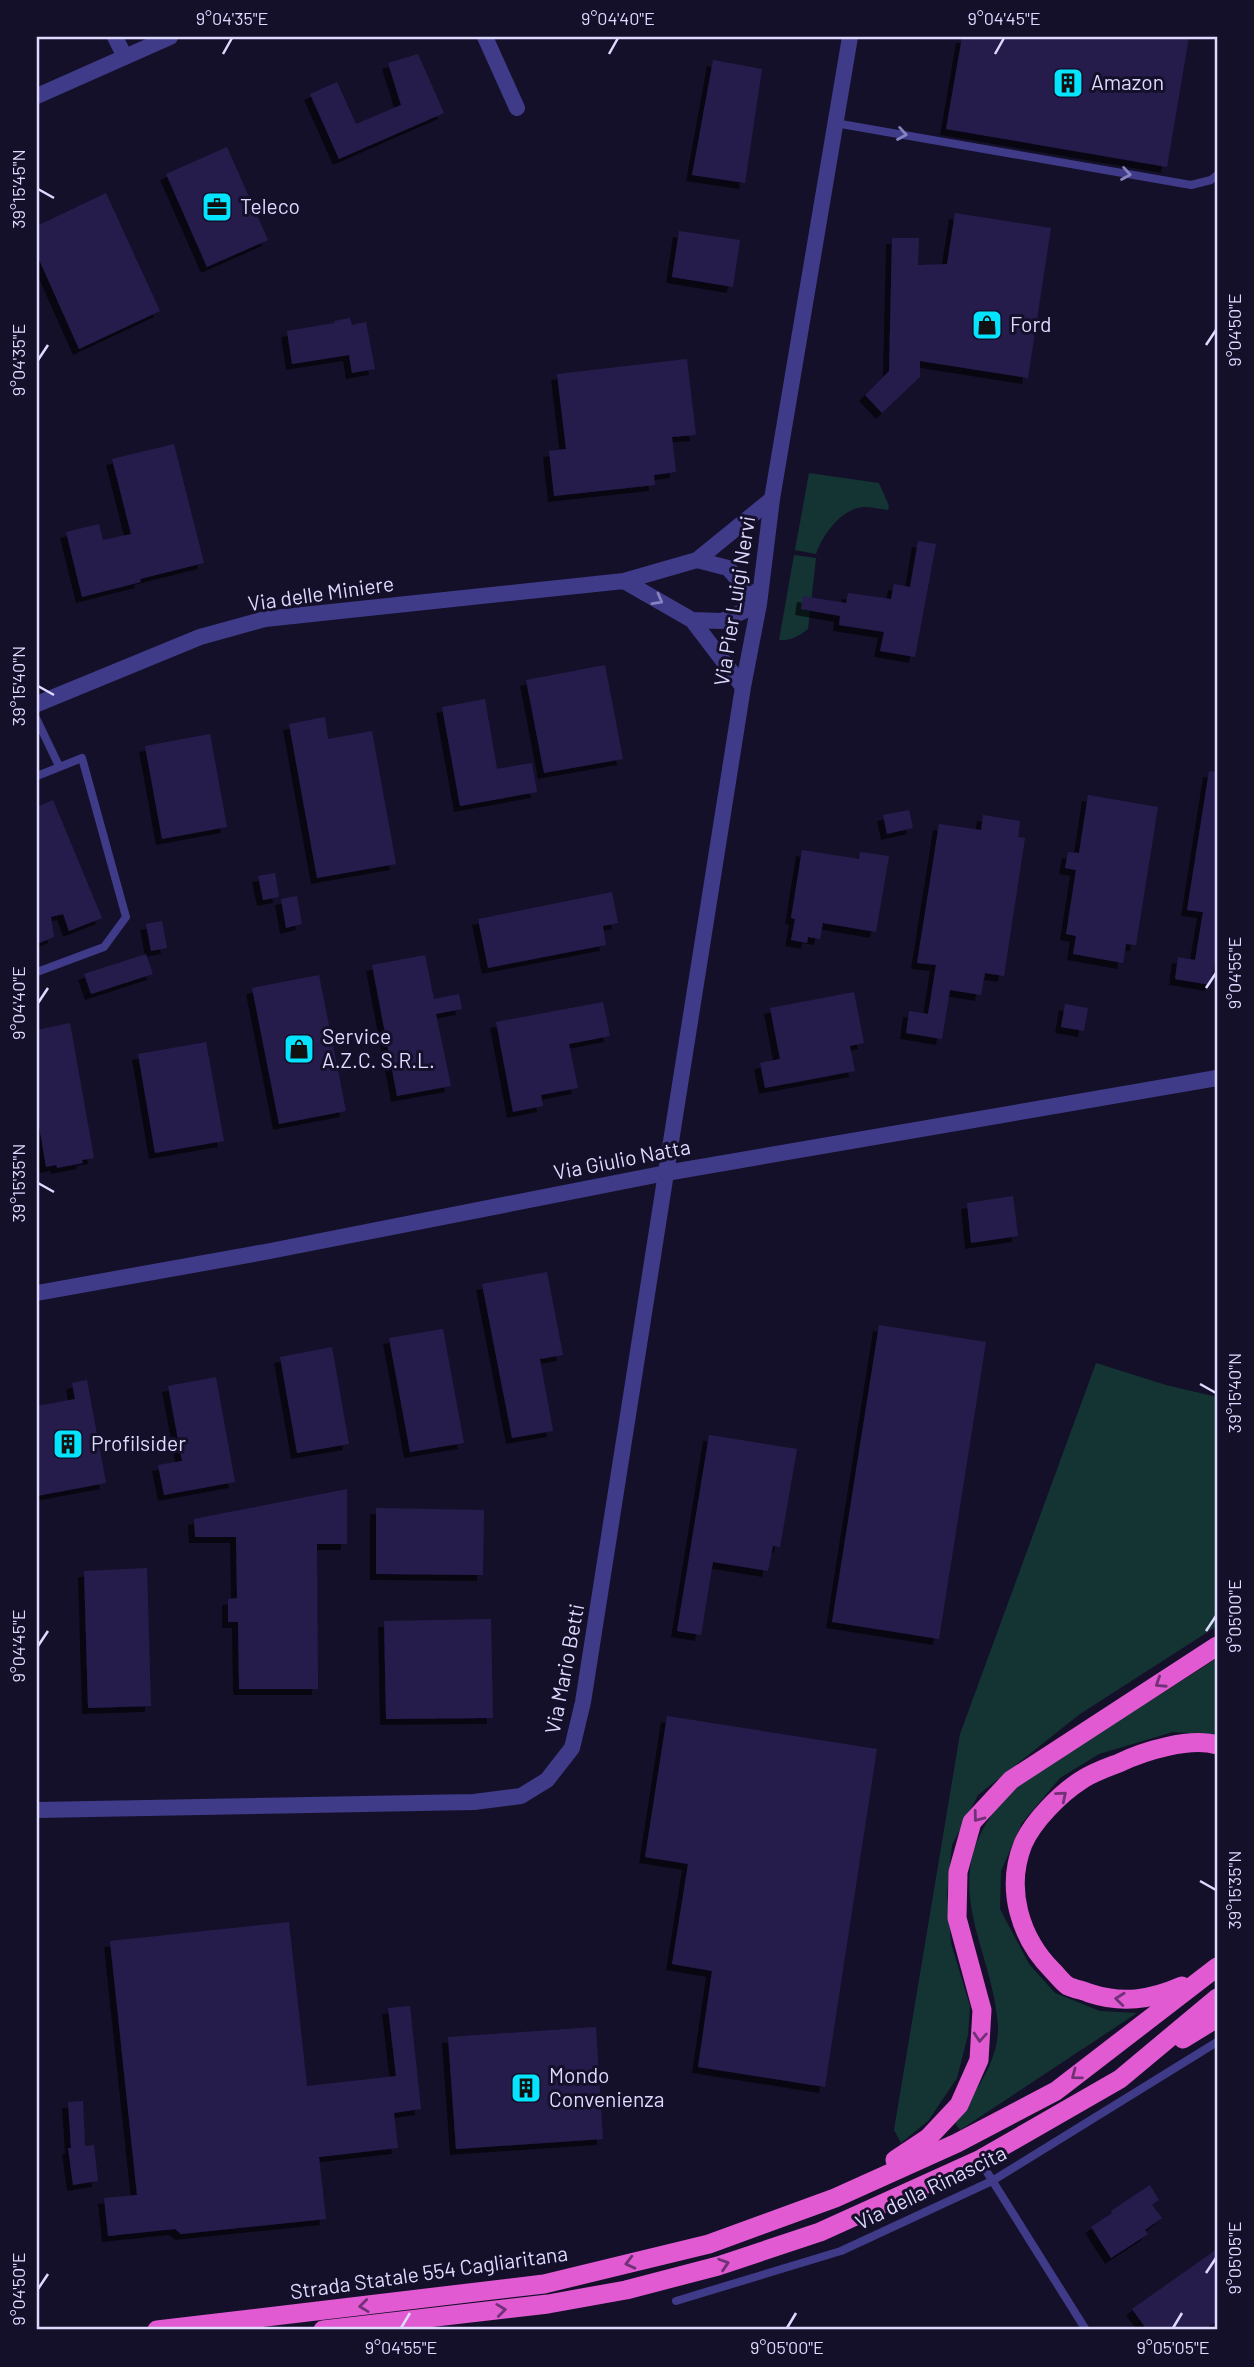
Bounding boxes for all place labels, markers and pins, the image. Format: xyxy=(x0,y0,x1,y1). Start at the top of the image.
building icon: Amazon xyxy=(1051,66,1085,100)
place label: Amazon xyxy=(1091,69,1164,94)
office icon: Teleco xyxy=(200,190,234,224)
place label: Teleco xyxy=(240,193,300,218)
shop icon: Ford xyxy=(970,308,1004,342)
place label: Ford xyxy=(1010,311,1052,336)
place label: Service A.Z.C. S.R.L. xyxy=(322,1023,435,1072)
shop icon: Service A.Z.C. S.R.L. xyxy=(282,1032,316,1066)
building icon: Profilsider xyxy=(51,1427,85,1461)
place label: Profilsider xyxy=(91,1430,186,1455)
place label: Mondo Convenienza xyxy=(549,2062,664,2111)
building icon: Mondo Convenienza xyxy=(509,2071,543,2105)

